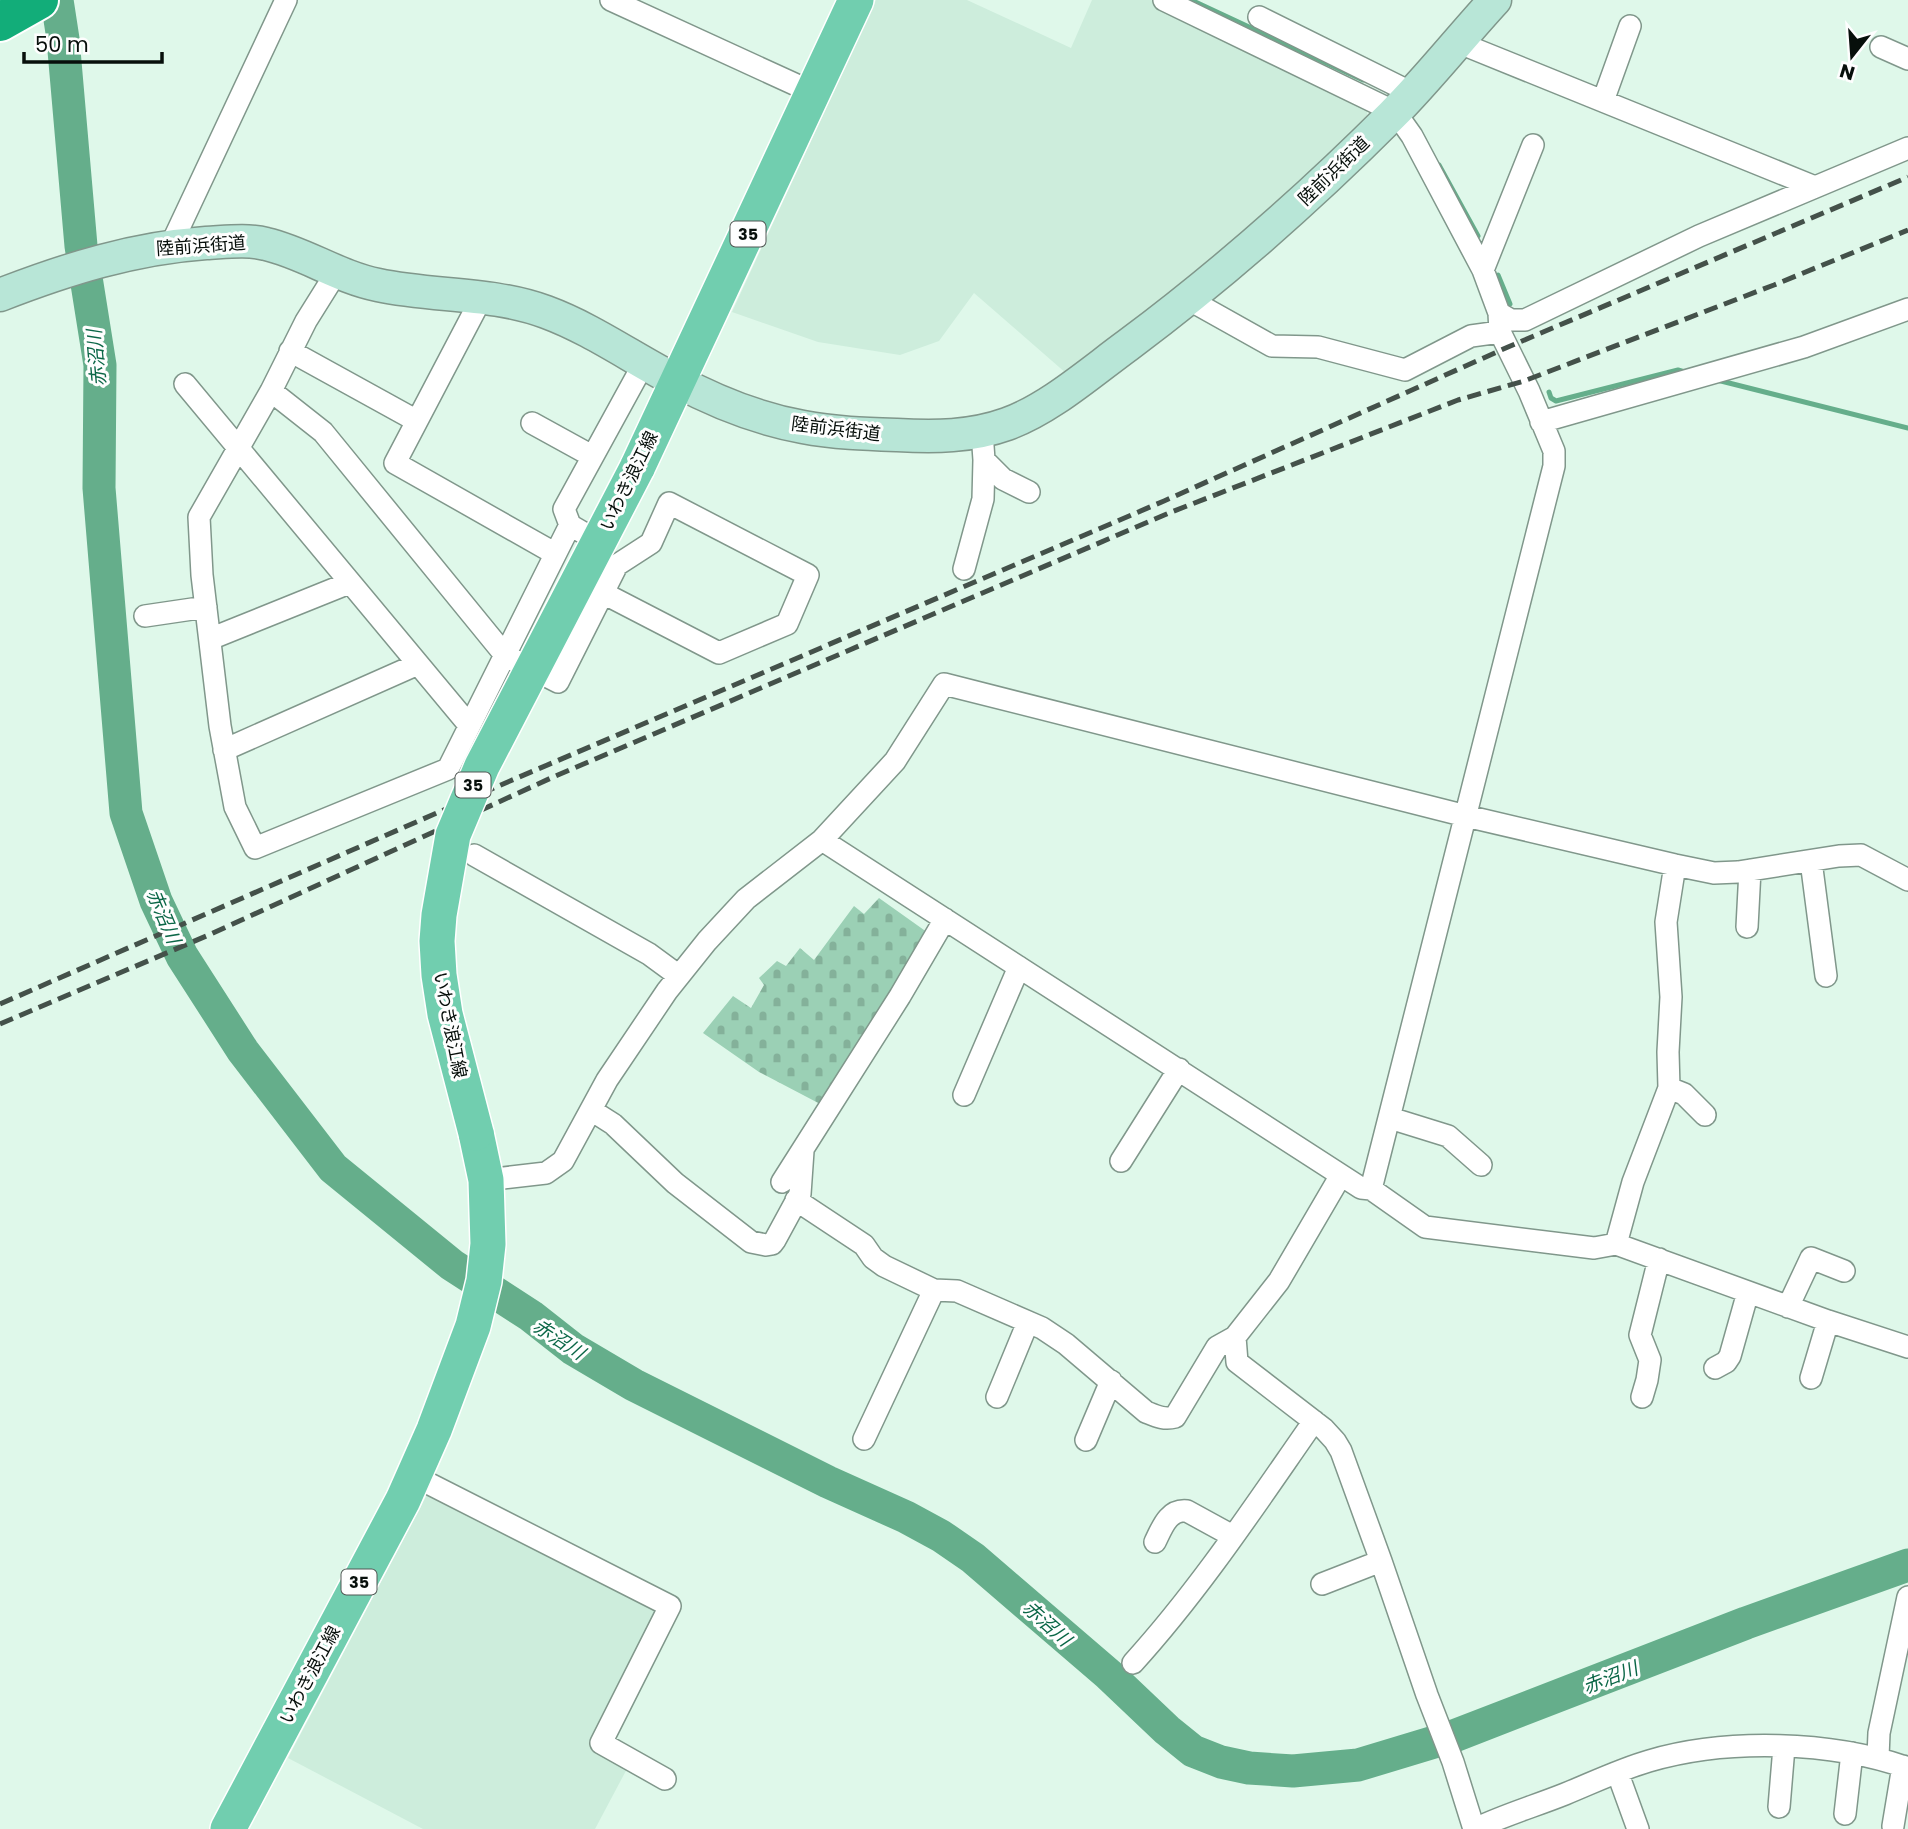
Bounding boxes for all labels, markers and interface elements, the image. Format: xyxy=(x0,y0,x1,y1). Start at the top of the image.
scale bar xyxy=(24,21,163,65)
north arrow xyxy=(1817,21,1887,91)
text: 50 m xyxy=(35,30,89,59)
text: N xyxy=(1836,57,1858,87)
street label: 陸前浜街道 xyxy=(1293,130,1375,211)
road number: 35 xyxy=(730,222,766,246)
street label: 陸前浜街道 xyxy=(155,230,247,261)
water label: 赤沼川 xyxy=(80,326,112,388)
street label: 陸前浜街道 xyxy=(790,411,882,446)
street label: いわき浪江線 xyxy=(594,427,663,535)
road number: 35 xyxy=(456,772,490,798)
water label: 赤沼川 xyxy=(140,885,188,950)
street label: いわき浪江線 xyxy=(428,970,473,1080)
water label: 赤沼川 xyxy=(527,1313,592,1367)
road number: 35 xyxy=(342,1570,376,1594)
water label: 赤沼川 xyxy=(1016,1594,1078,1654)
street label: いわき浪江線 xyxy=(273,1621,346,1728)
water label: 赤沼川 xyxy=(1579,1654,1643,1700)

